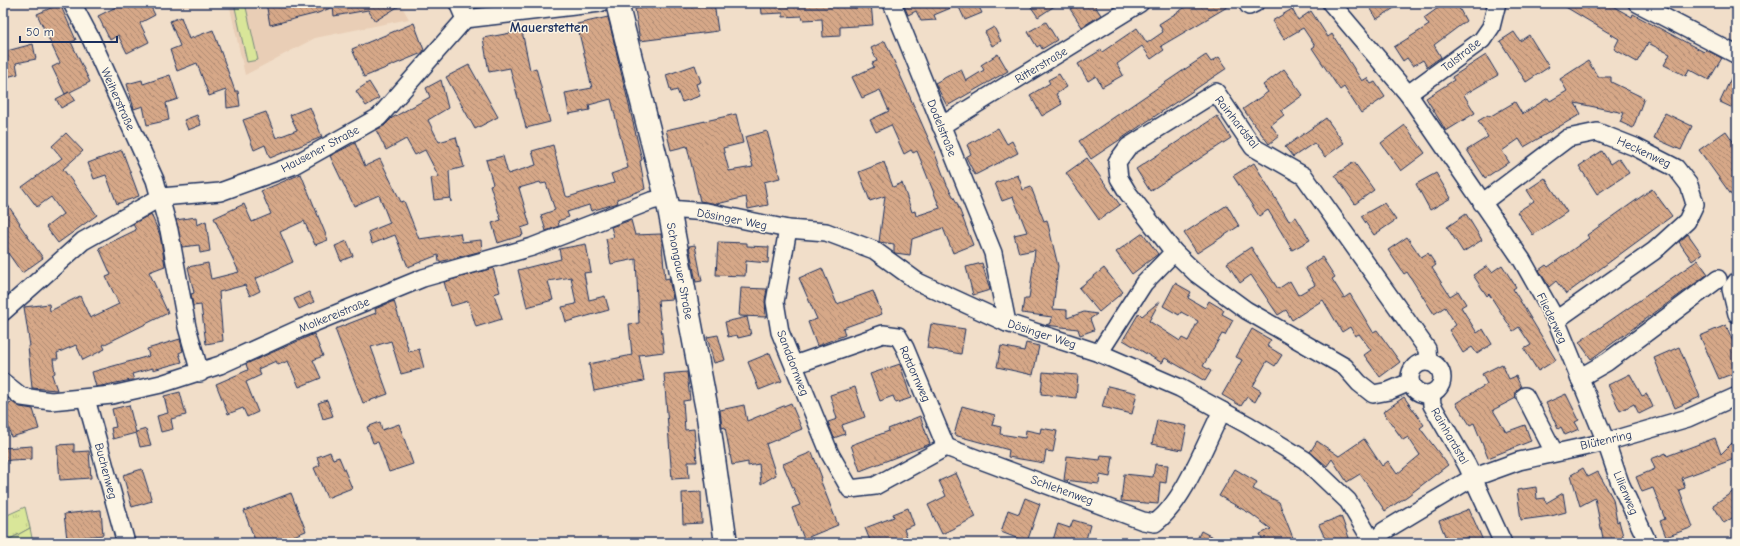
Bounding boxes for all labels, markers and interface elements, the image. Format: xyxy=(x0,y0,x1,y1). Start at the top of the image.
scale bar xyxy=(20,18,117,44)
district label: Mauerstetten xyxy=(510,19,588,36)
text: 50 m xyxy=(26,25,54,39)
street label: Talstraße xyxy=(1439,35,1483,75)
street label: Ritterstraße xyxy=(1012,44,1070,86)
street label: Weiherstraße xyxy=(98,66,138,132)
street label: Rainhardstal xyxy=(1212,93,1262,151)
street label: Dodelstraße xyxy=(924,97,960,159)
street label: Hausener Straße xyxy=(279,123,361,175)
street label: Heckenweg xyxy=(1615,133,1673,171)
street label: Dösinger Weg xyxy=(696,205,768,233)
street label: Schongauer Straße xyxy=(664,221,696,321)
street label: Fliederweg xyxy=(1534,290,1570,346)
street label: Molkereistraße xyxy=(296,294,372,336)
street label: Dösinger Weg xyxy=(1006,316,1078,352)
street label: Sanddornweg xyxy=(774,328,812,398)
street label: Rotdornweg xyxy=(896,344,934,404)
street label: Rainhardstal xyxy=(1428,405,1472,467)
street label: Blütenring xyxy=(1579,427,1633,453)
street label: Buchenweg xyxy=(92,441,120,501)
street label: Lilienweg xyxy=(1611,469,1641,517)
street label: Schlehenweg xyxy=(1029,472,1095,508)

